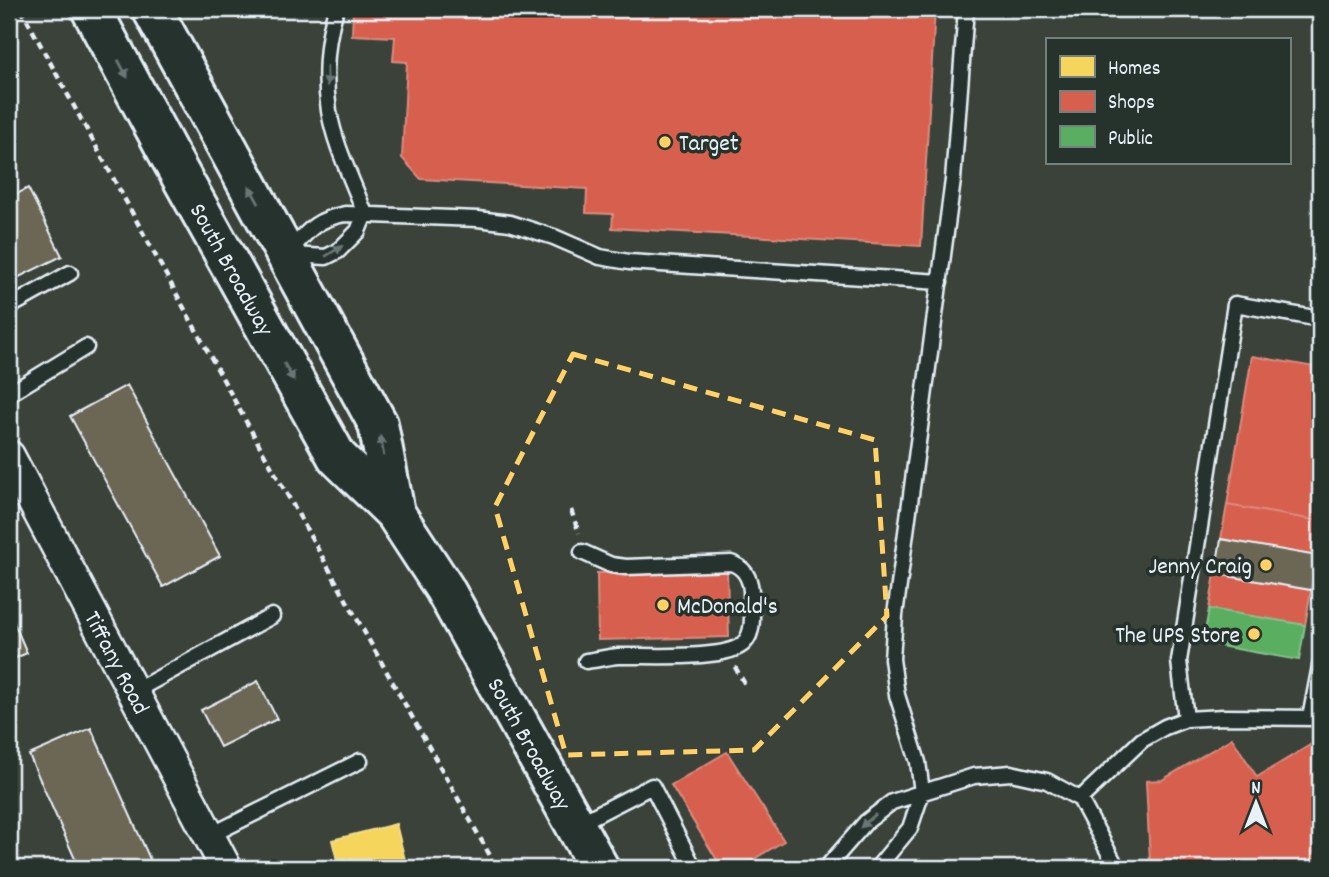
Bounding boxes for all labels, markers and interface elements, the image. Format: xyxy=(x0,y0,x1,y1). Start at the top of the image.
legend xyxy=(1046,38,1290,164)
text: Homes xyxy=(1108,55,1161,85)
one-way arrow xyxy=(117,59,129,79)
one-way arrow xyxy=(322,65,333,87)
text: Shops xyxy=(1108,89,1155,119)
text: Public xyxy=(1108,125,1153,155)
place label: Target xyxy=(679,128,739,162)
marker: Target xyxy=(657,134,673,150)
one-way arrow xyxy=(248,185,260,205)
street label: South Broadway xyxy=(179,198,281,344)
one-way arrow xyxy=(325,244,344,257)
one-way arrow xyxy=(283,362,295,382)
one-way arrow xyxy=(377,435,388,457)
place label: Jenny Craig xyxy=(1148,551,1252,585)
marker: Jenny Craig xyxy=(1258,557,1274,573)
place label: McDonald's xyxy=(677,591,778,625)
marker: McDonald's xyxy=(655,597,671,613)
street label: Tiffany Road xyxy=(74,606,156,721)
place label: The UPS Store xyxy=(1115,620,1240,654)
marker: The UPS Store xyxy=(1246,626,1262,642)
street label: South Broadway xyxy=(477,672,579,819)
north arrow xyxy=(1220,768,1290,838)
text: N xyxy=(1251,776,1261,803)
one-way arrow xyxy=(859,813,877,829)

